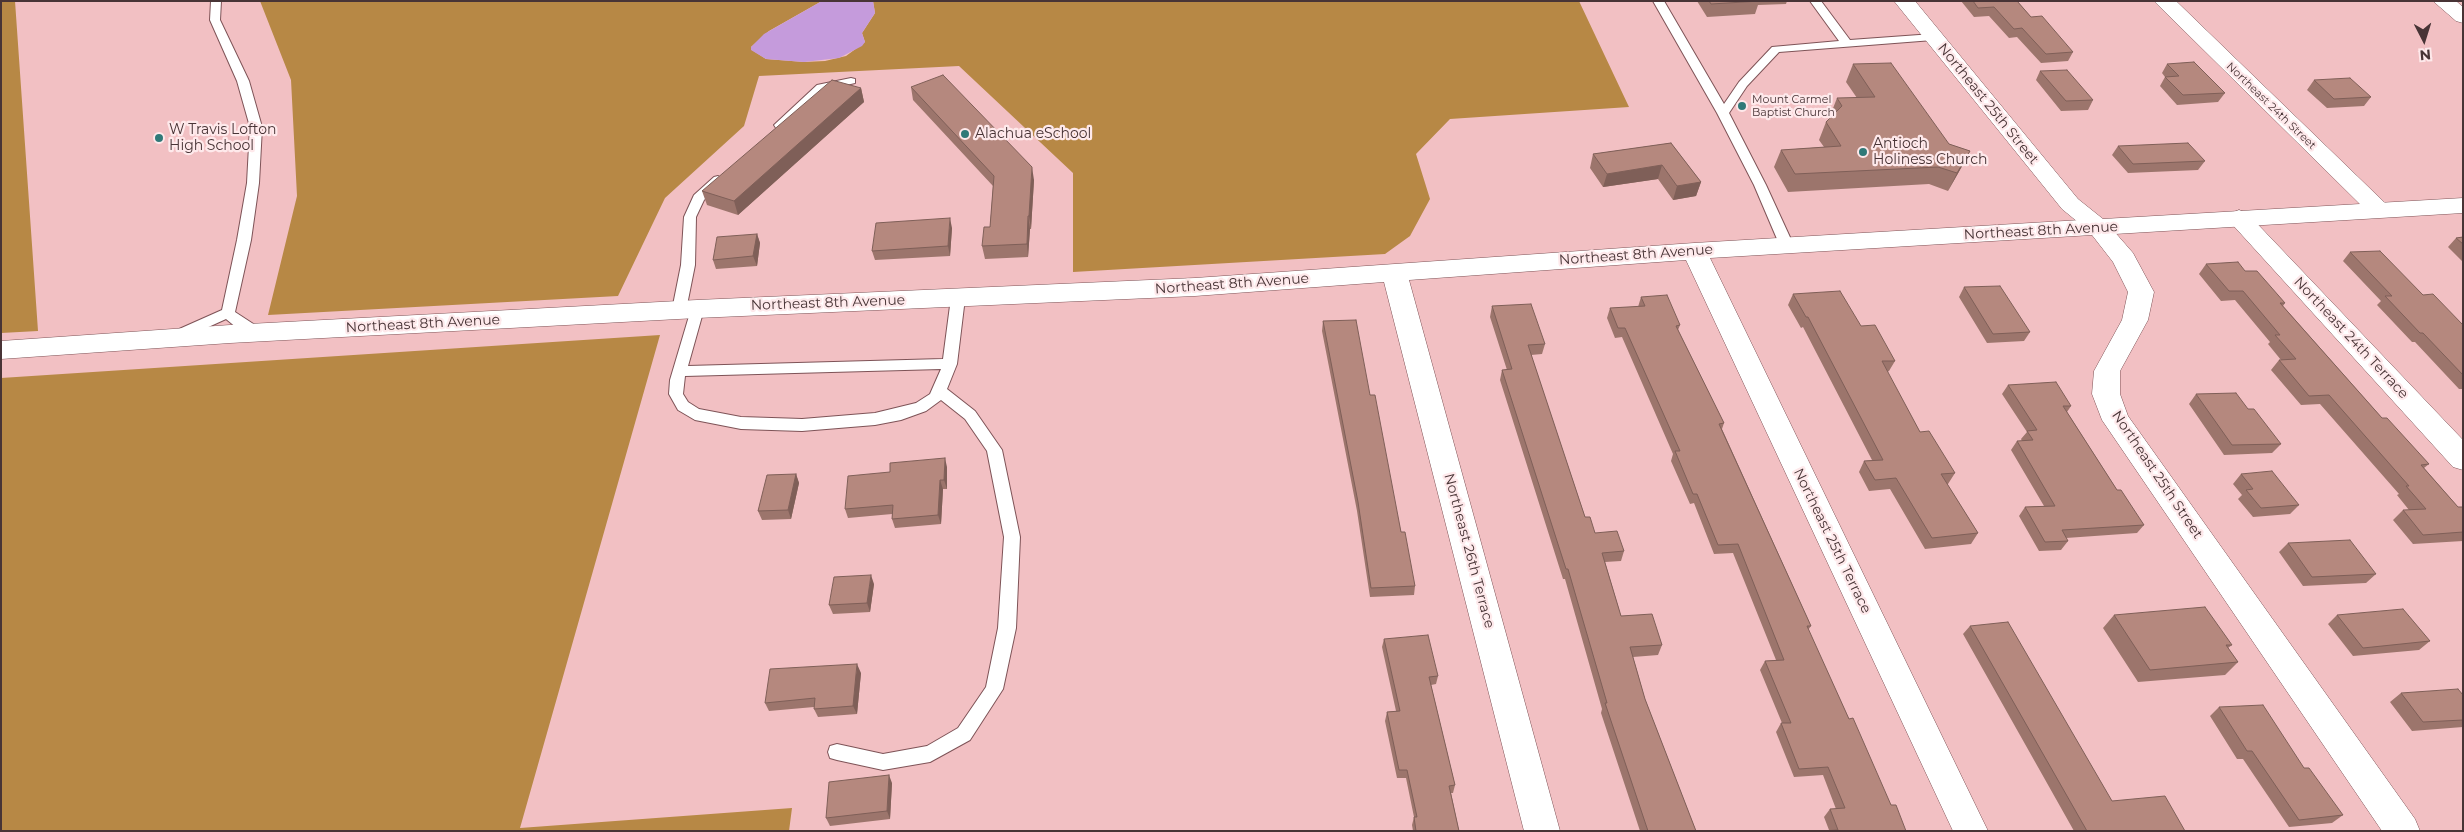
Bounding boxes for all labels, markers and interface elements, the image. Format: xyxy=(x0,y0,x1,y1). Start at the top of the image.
north arrow xyxy=(2399,15,2449,65)
street label: Northeast 25th Street xyxy=(1934,40,2042,168)
text: N xyxy=(2419,45,2432,64)
street label: Northeast 24th Street xyxy=(2224,60,2318,152)
place label: Mount Carmel Baptist Church xyxy=(1752,93,1835,119)
marker: Mount Carmel Baptist Church xyxy=(1736,100,1748,112)
place label: W Travis Lofton High School xyxy=(169,122,276,154)
place label: Alachua eSchool xyxy=(975,126,1091,142)
marker: Alachua eSchool xyxy=(959,128,971,140)
marker: W Travis Lofton High School xyxy=(153,132,165,144)
place label: Antioch Holiness Church xyxy=(1873,136,1987,168)
marker: Antioch Holiness Church xyxy=(1857,146,1869,158)
street label: Northeast 8th Avenue xyxy=(1963,219,2119,243)
street label: Northeast 8th Avenue xyxy=(1558,241,1714,269)
street label: Northeast 8th Avenue xyxy=(1154,270,1310,298)
street label: Northeast 24th Terrace xyxy=(2290,274,2412,402)
street label: Northeast 8th Avenue xyxy=(751,292,905,314)
street label: Northeast 8th Avenue xyxy=(345,312,501,336)
street label: Northeast 25th Street xyxy=(2108,408,2206,542)
street label: Northeast 25th Terrace xyxy=(1790,466,1874,616)
street label: Northeast 26th Terrace xyxy=(1440,472,1498,630)

